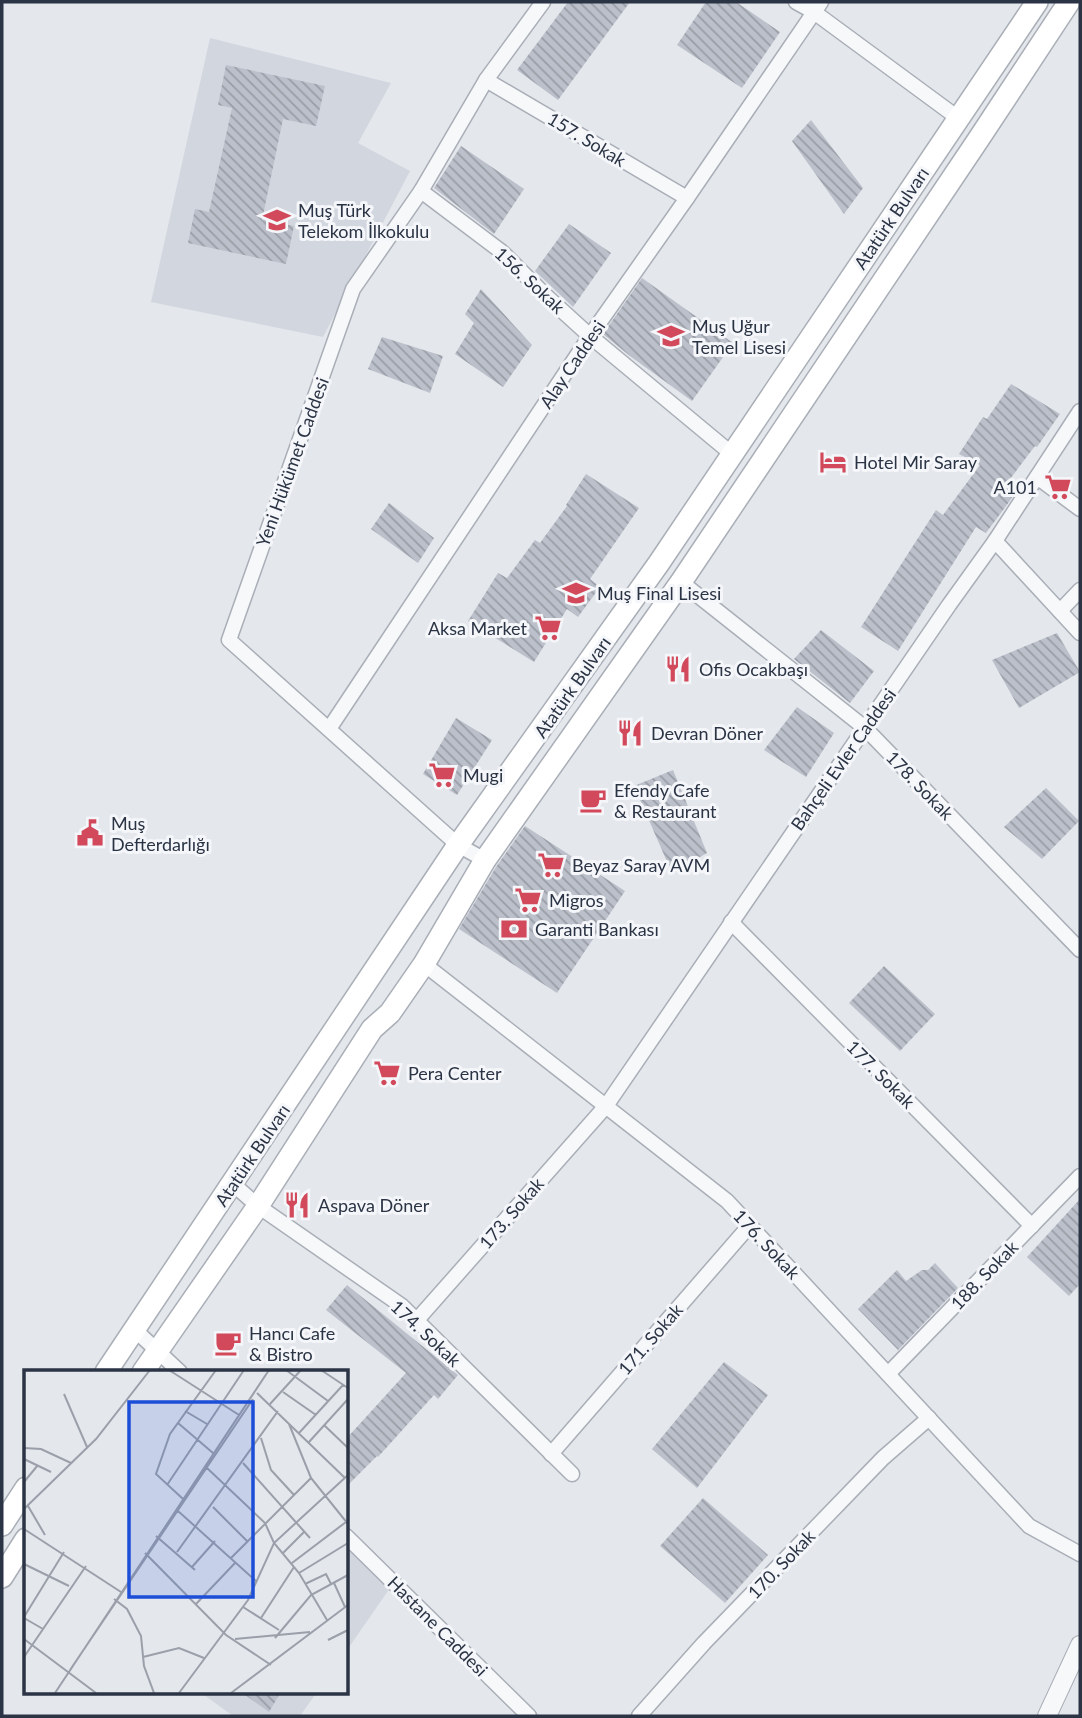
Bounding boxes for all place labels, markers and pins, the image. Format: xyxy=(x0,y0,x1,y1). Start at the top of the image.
place label: Muş Türk Telekom İlkokulu xyxy=(298,199,429,242)
school or university icon: Muş Türk Telekom İlkokulu xyxy=(262,205,292,235)
place label: Muş Uğur Temel Lisesi xyxy=(692,315,786,358)
school or university icon: Muş Uğur Temel Lisesi xyxy=(656,321,686,351)
hotel icon: Hotel Mir Saray xyxy=(818,447,848,477)
place label: Hotel Mir Saray xyxy=(854,451,978,473)
supermarket icon: A101 xyxy=(1043,472,1073,502)
place label: A101 xyxy=(993,476,1037,498)
school or university icon: Muş Final Lisesi xyxy=(561,578,591,608)
place label: Muş Final Lisesi xyxy=(597,582,721,604)
supermarket icon: Aksa Market xyxy=(533,613,563,643)
place label: Aksa Market xyxy=(428,617,528,639)
restaurant icon: Ofis Ocakbaşı xyxy=(663,654,693,684)
place label: Ofis Ocakbaşı xyxy=(699,658,808,680)
restaurant icon: Devran Döner xyxy=(615,718,645,748)
place label: Devran Döner xyxy=(651,722,763,744)
supermarket icon: Mugi xyxy=(427,760,457,790)
place label: Mugi xyxy=(463,764,503,786)
place label: Efendy Cafe & Restaurant xyxy=(614,779,717,822)
cafe icon: Efendy Cafe & Restaurant xyxy=(578,785,608,815)
place label: Muş Defterdarlığı xyxy=(111,812,210,855)
public building icon: Muş Defterdarlığı xyxy=(75,818,105,848)
supermarket icon: Beyaz Saray AVM xyxy=(536,850,566,880)
place label: Beyaz Saray AVM xyxy=(572,854,710,876)
supermarket icon: Migros xyxy=(513,885,543,915)
place label: Migros xyxy=(549,889,604,911)
bank icon: Garanti Bankası xyxy=(499,914,529,944)
place label: Garanti Bankası xyxy=(535,918,659,940)
supermarket icon: Pera Center xyxy=(372,1058,402,1088)
place label: Pera Center xyxy=(408,1062,502,1084)
restaurant icon: Aspava Döner xyxy=(282,1190,312,1220)
place label: Aspava Döner xyxy=(318,1194,430,1216)
place label: Hancı Cafe & Bistro xyxy=(249,1322,335,1365)
cafe icon: Hancı Cafe & Bistro xyxy=(213,1328,243,1358)

